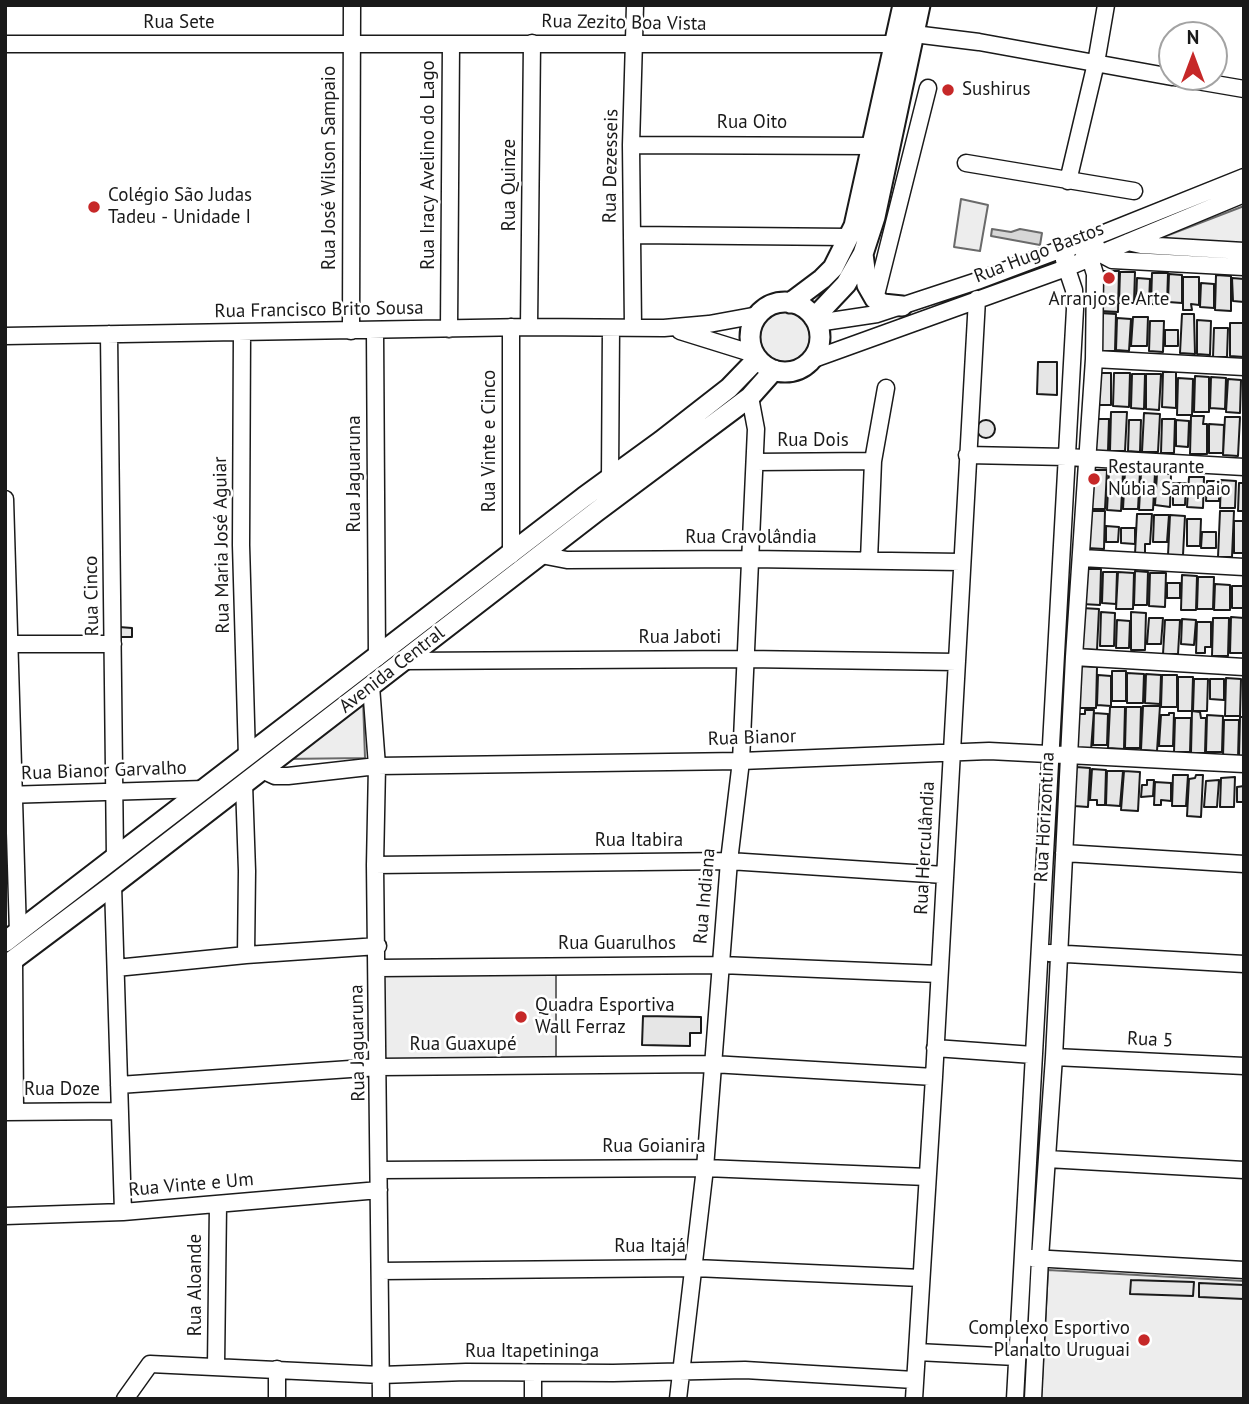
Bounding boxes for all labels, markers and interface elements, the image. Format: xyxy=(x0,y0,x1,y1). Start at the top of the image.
street label: Rua Zezito Boa Vista xyxy=(541,10,707,36)
street label: Rua Sete xyxy=(143,12,215,34)
north arrow xyxy=(1158,21,1228,91)
text: N xyxy=(1187,25,1199,49)
street label: Rua Iracy Avelino do Lago xyxy=(418,60,440,270)
street label: Rua José Wilson Sampaio xyxy=(319,66,341,270)
place label: Sushirus xyxy=(962,79,1031,101)
marker: Sushirus xyxy=(940,82,956,98)
street label: Rua Dezesseis xyxy=(599,109,623,223)
street label: Rua Oito xyxy=(717,112,787,134)
street label: Rua Quinze xyxy=(499,139,521,231)
place label: Colégio São Judas Tadeu - Unidade I xyxy=(108,185,252,229)
marker: Colégio São Judas Tadeu - Unidade I xyxy=(86,199,102,215)
street label: Rua Hugo Bastos xyxy=(971,218,1107,288)
marker: Arranjos e Arte xyxy=(1101,270,1117,286)
place label: Arranjos e Arte xyxy=(1049,289,1169,311)
street label: Rua Francisco Brito Sousa xyxy=(214,297,424,323)
street label: Rua Vinte e Cinco xyxy=(479,370,501,512)
street label: Rua Jaguaruna xyxy=(344,415,366,533)
street label: Rua Dois xyxy=(777,430,849,452)
street label: Rua Maria José Aguiar xyxy=(209,456,235,634)
place label: Restaurante Núbia Sampaio xyxy=(1108,457,1231,501)
marker: Restaurante Núbia Sampaio xyxy=(1086,471,1102,487)
street label: Rua Cravolândia xyxy=(685,527,817,549)
street label: Rua Cinco xyxy=(80,556,104,636)
street label: Avenida Central xyxy=(335,622,449,718)
street label: Rua Jaboti xyxy=(639,627,721,649)
street label: Rua Bianor xyxy=(707,725,797,751)
street label: Rua Horizontina xyxy=(1030,751,1060,883)
street label: Rua Bianor Garvalho xyxy=(21,757,187,785)
street label: Rua Herculândia xyxy=(910,781,940,915)
street label: Rua Itabira xyxy=(595,830,683,852)
street label: Rua Indiana xyxy=(689,847,721,945)
street label: Rua Guarulhos xyxy=(558,933,676,955)
street label: Rua Jaguaruna xyxy=(346,984,370,1102)
place label: Quadra Esportiva Wall Ferraz xyxy=(535,995,675,1039)
marker: Quadra Esportiva Wall Ferraz xyxy=(513,1009,529,1025)
street label: Rua 5 xyxy=(1126,1027,1174,1053)
street label: Rua Guaxupé xyxy=(409,1034,517,1056)
street label: Rua Doze xyxy=(24,1079,100,1101)
street label: Rua Goianira xyxy=(602,1136,706,1158)
street label: Rua Vinte e Um xyxy=(127,1168,255,1202)
street label: Rua Aloande xyxy=(185,1234,207,1336)
street label: Rua Itajá xyxy=(614,1236,686,1258)
place label: Complexo Esportivo Planalto Uruguai xyxy=(968,1318,1130,1362)
marker: Complexo Esportivo Planalto Uruguai xyxy=(1136,1332,1152,1348)
street label: Rua Itapetininga xyxy=(465,1341,599,1363)

